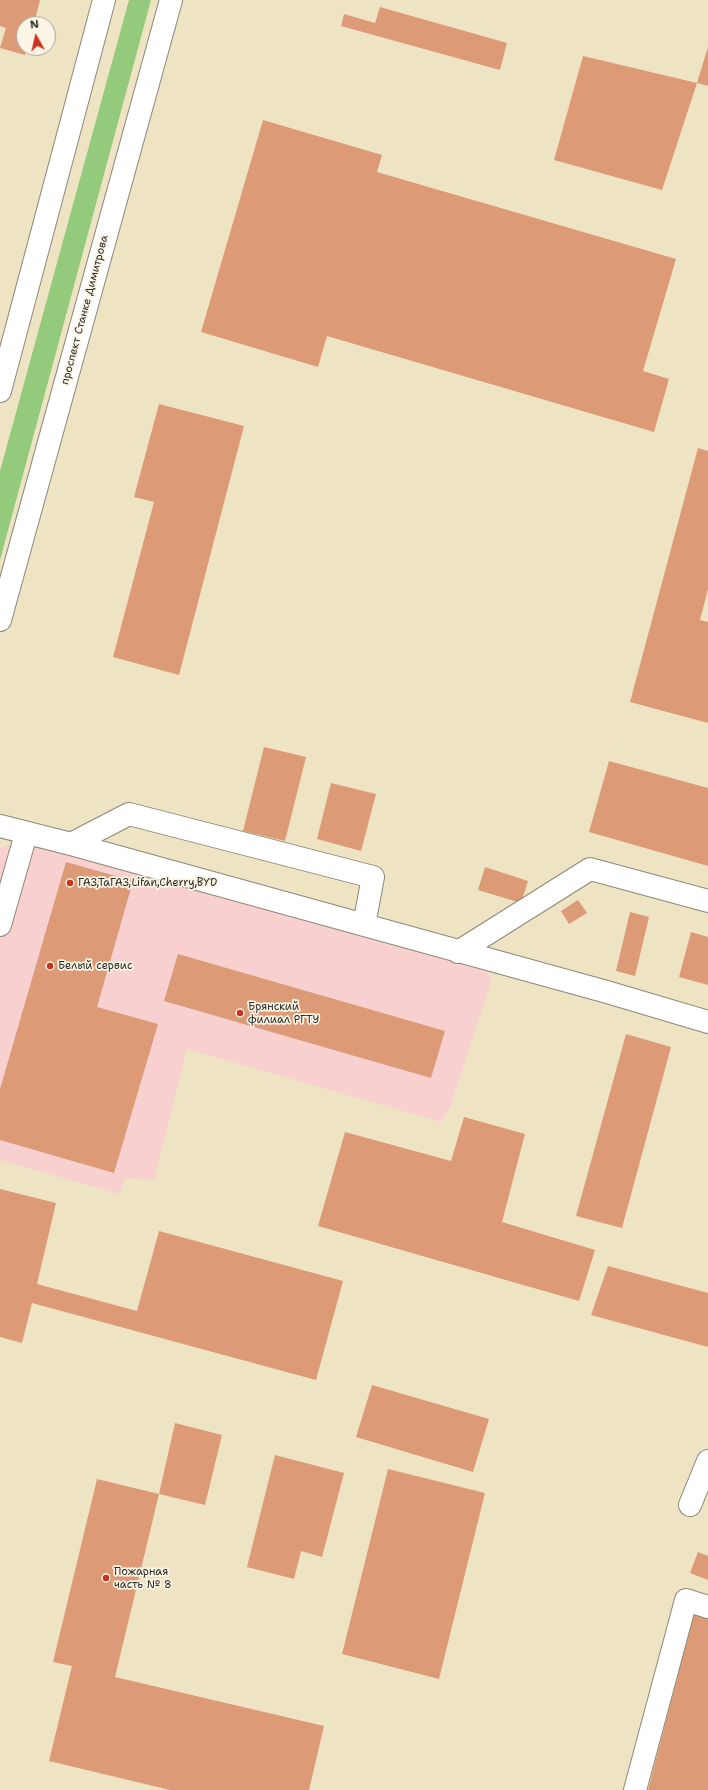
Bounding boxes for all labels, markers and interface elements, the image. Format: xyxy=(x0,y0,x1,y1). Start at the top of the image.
north arrow xyxy=(16,16,56,56)
text: N xyxy=(29,17,40,33)
street label: проспект Станке Димитрова xyxy=(59,234,111,386)
place label: ГАЗ,ТаГАЗ,Lifan,Cherry,BYD xyxy=(78,876,217,890)
marker: ГАЗ,ТаГАЗ,Lifan,Cherry,BYD xyxy=(65,878,75,888)
place label: Белый сервис xyxy=(58,959,132,973)
marker: Белый сервис xyxy=(45,961,55,971)
place label: Брянский филиал РГТУ xyxy=(248,1000,319,1026)
marker: Брянский филиал РГТУ xyxy=(235,1008,245,1018)
place label: Пожарная часть № 8 xyxy=(114,1565,172,1591)
marker: Пожарная часть № 8 xyxy=(101,1573,111,1583)

